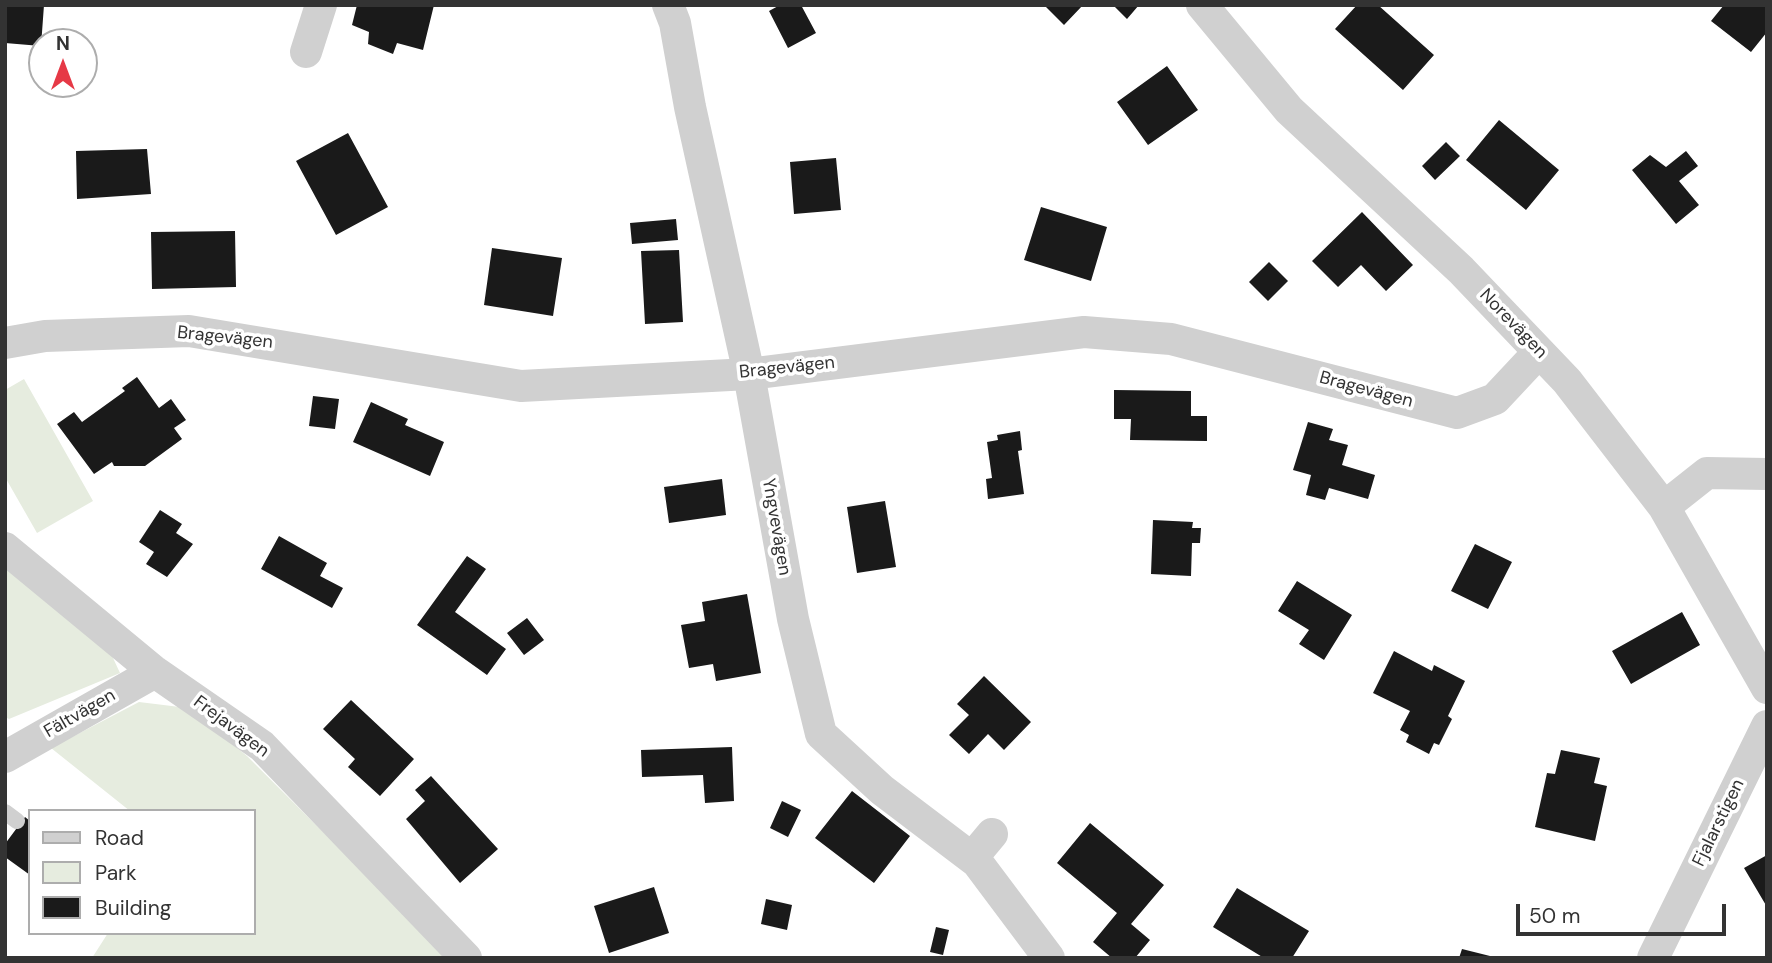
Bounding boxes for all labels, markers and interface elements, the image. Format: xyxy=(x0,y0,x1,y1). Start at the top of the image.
north arrow xyxy=(28,28,98,98)
text: N xyxy=(56,31,70,56)
street label: Norevägen xyxy=(1475,285,1551,363)
street label: Bragevägen xyxy=(176,322,274,354)
street label: Bragevägen xyxy=(738,352,836,384)
street label: Bragevägen xyxy=(1317,367,1415,413)
street label: Yngvevägen xyxy=(757,477,795,577)
street label: Fältvägen xyxy=(40,685,120,743)
street label: Frejavägen xyxy=(189,692,273,762)
street label: Fjalarstigen xyxy=(1689,776,1749,870)
legend xyxy=(28,809,256,935)
text: Road xyxy=(95,824,144,852)
text: Park xyxy=(95,859,136,887)
scale bar xyxy=(1520,890,1730,934)
text: Building xyxy=(95,894,171,922)
text: 50 m xyxy=(1529,902,1580,930)

